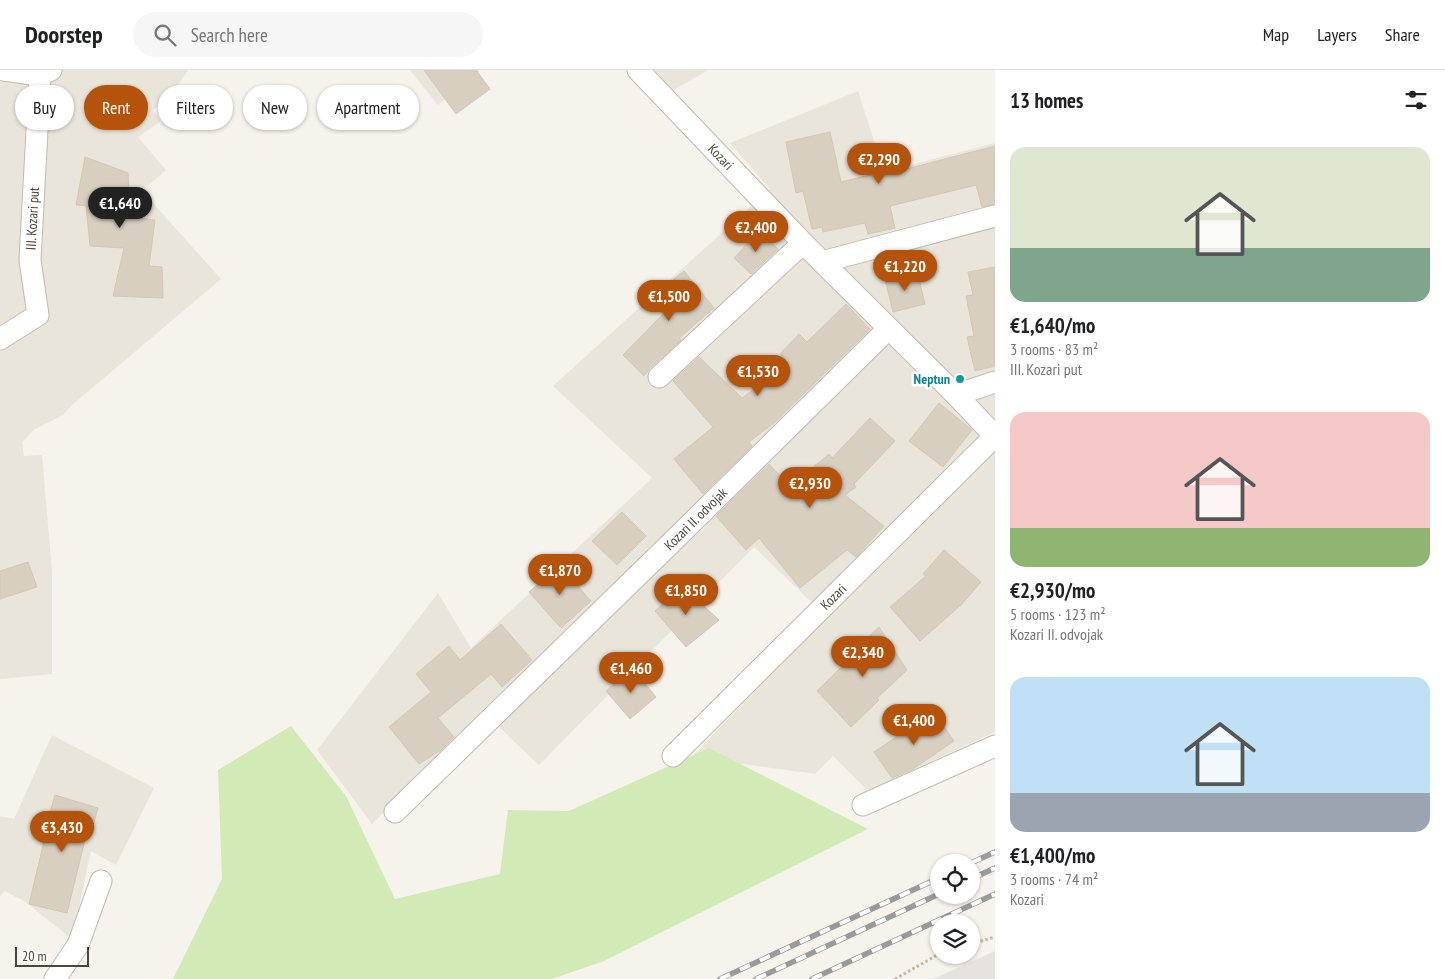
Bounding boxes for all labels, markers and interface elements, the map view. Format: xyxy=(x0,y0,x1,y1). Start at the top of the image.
search box xyxy=(133,12,483,57)
text: Doorstep xyxy=(25,19,103,50)
icon: search xyxy=(151,21,179,49)
text: Search here xyxy=(191,23,268,47)
text: Map xyxy=(1263,23,1289,46)
text: Layers xyxy=(1317,23,1357,46)
text: Share xyxy=(1385,23,1420,46)
chip: Buy xyxy=(15,85,74,130)
chip: Rent xyxy=(84,85,148,130)
chip: Filters xyxy=(158,85,233,130)
chip: New xyxy=(243,85,307,130)
chip: Apartment xyxy=(317,85,419,130)
icon: filters xyxy=(1402,86,1430,114)
text: 13 homes xyxy=(1010,87,1083,114)
street label: Kozari xyxy=(704,140,738,174)
pin: €2,290 xyxy=(838,142,920,185)
text: €2,290 xyxy=(858,149,900,169)
icon: home xyxy=(1175,179,1265,269)
street label: III. Kozari put xyxy=(22,186,43,251)
pin: €1,640 xyxy=(79,186,161,229)
text: €1,640 xyxy=(99,193,141,213)
pin: €2,400 xyxy=(715,210,797,253)
text: €2,400 xyxy=(735,217,777,237)
pin: €1,220 xyxy=(864,250,946,292)
text: €1,220 xyxy=(884,256,926,276)
pin: €1,500 xyxy=(628,280,710,322)
text: €1,500 xyxy=(648,286,690,306)
text: €1,640/mo xyxy=(1010,312,1095,339)
text: 3 rooms · 83 m² xyxy=(1010,339,1098,359)
pin: €1,530 xyxy=(717,354,799,397)
text: III. Kozari put xyxy=(1010,359,1082,379)
text: €1,530 xyxy=(737,361,779,381)
place label: Neptun xyxy=(914,370,950,388)
marker: Neptun xyxy=(954,373,966,385)
icon: home xyxy=(1175,444,1265,534)
pin: €2,930 xyxy=(769,466,851,509)
text: €2,930 xyxy=(789,473,831,493)
street label: Kozari II. odvojak xyxy=(660,483,731,554)
pin: €1,870 xyxy=(519,554,601,596)
text: €1,870 xyxy=(539,560,581,580)
pin: €1,850 xyxy=(645,574,727,616)
text: €2,930/mo xyxy=(1010,577,1095,604)
text: €1,850 xyxy=(665,580,707,600)
street label: Kozari xyxy=(816,580,850,614)
text: 5 rooms · 123 m² xyxy=(1010,604,1106,624)
text: Kozari II. odvojak xyxy=(1010,624,1103,644)
pin: €2,340 xyxy=(822,636,904,678)
text: €2,340 xyxy=(842,642,884,662)
pin: €1,460 xyxy=(590,652,672,694)
text: €1,460 xyxy=(610,658,652,678)
pin: €1,400 xyxy=(873,704,955,746)
icon: home xyxy=(1175,709,1265,799)
text: €1,400 xyxy=(893,710,935,730)
pin: €3,430 xyxy=(21,810,103,853)
text: €3,430 xyxy=(41,817,83,837)
text: €1,400/mo xyxy=(1010,842,1095,869)
map controls xyxy=(930,854,980,964)
button: locate xyxy=(930,854,980,904)
text: 3 rooms · 74 m² xyxy=(1010,869,1098,889)
text: Kozari xyxy=(1010,889,1044,909)
button: layers xyxy=(930,914,980,964)
scale bar xyxy=(15,944,89,967)
text: 20 m xyxy=(22,947,47,965)

